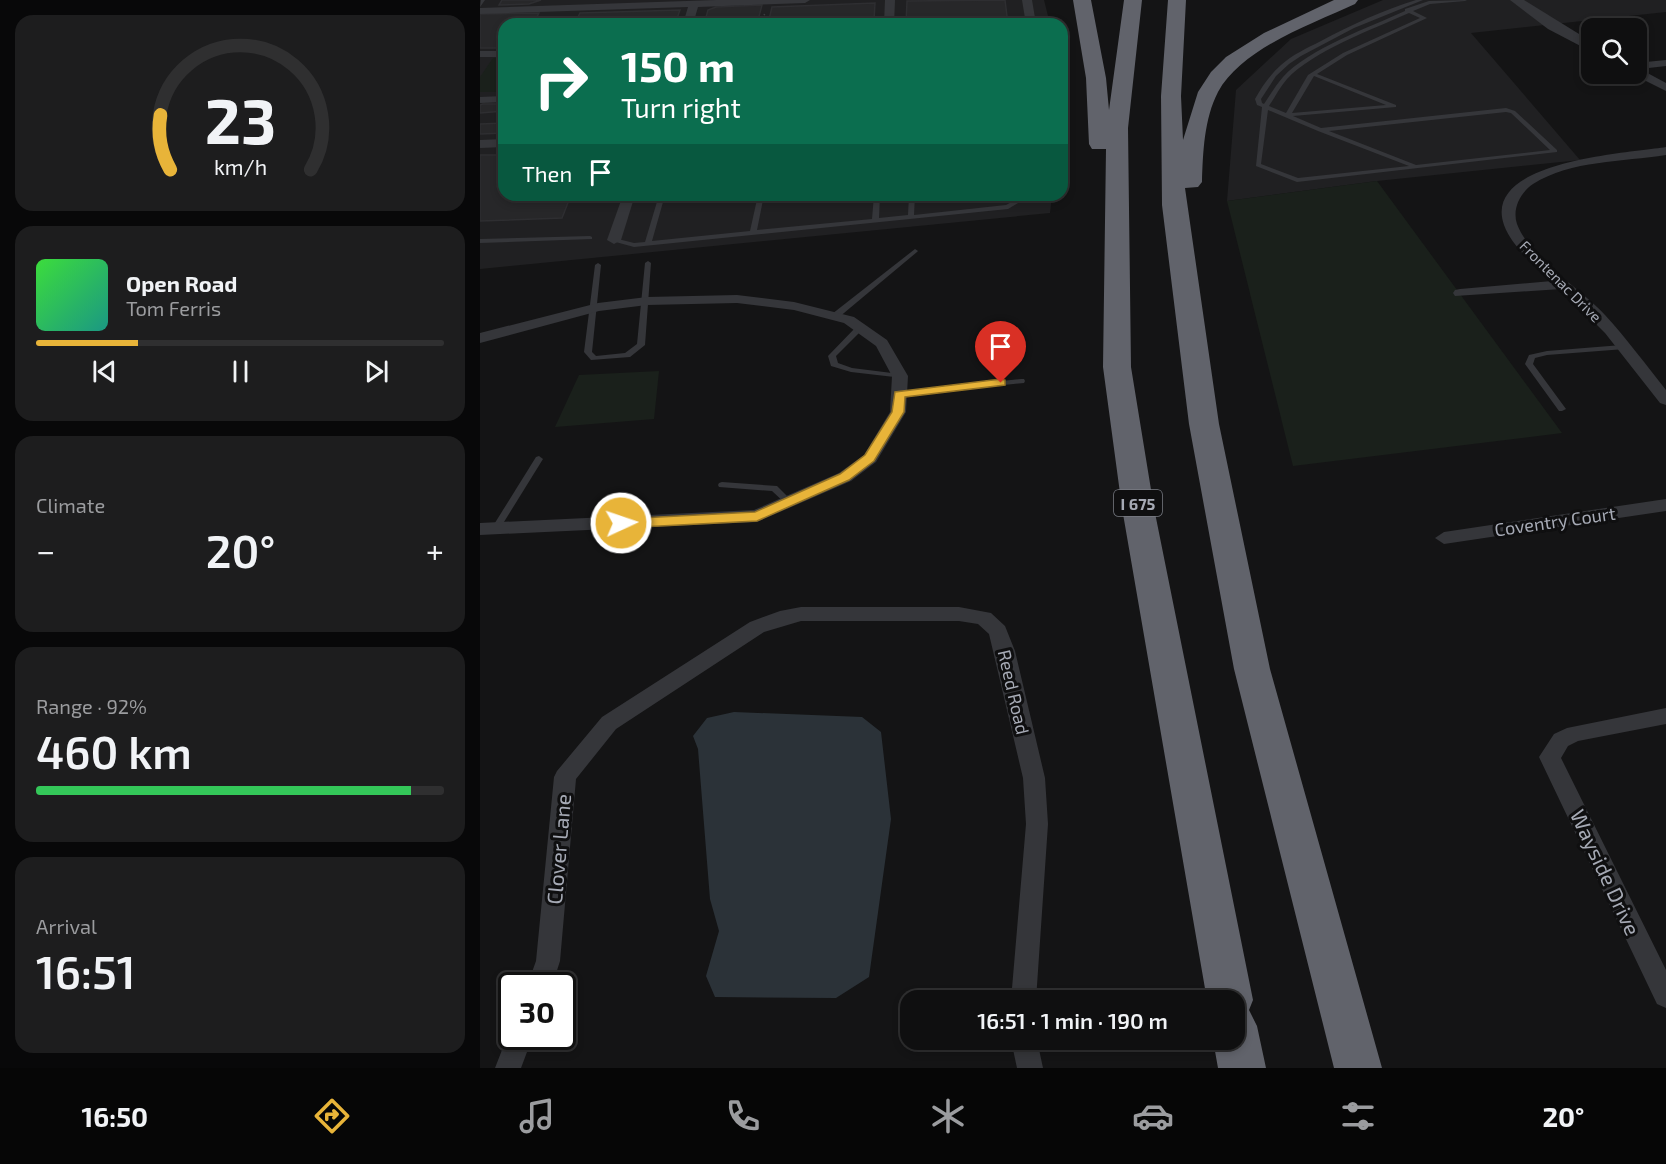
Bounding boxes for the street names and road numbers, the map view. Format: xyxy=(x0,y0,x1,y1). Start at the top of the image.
street label: Frontenac Drive xyxy=(1516,236,1606,326)
road number: I 675 xyxy=(1114,490,1162,516)
street label: Coventry Court xyxy=(1493,502,1617,540)
street label: Reed Road xyxy=(994,648,1034,736)
street label: Clover Lane xyxy=(541,793,575,905)
street label: Wayside Drive xyxy=(1566,805,1646,939)

